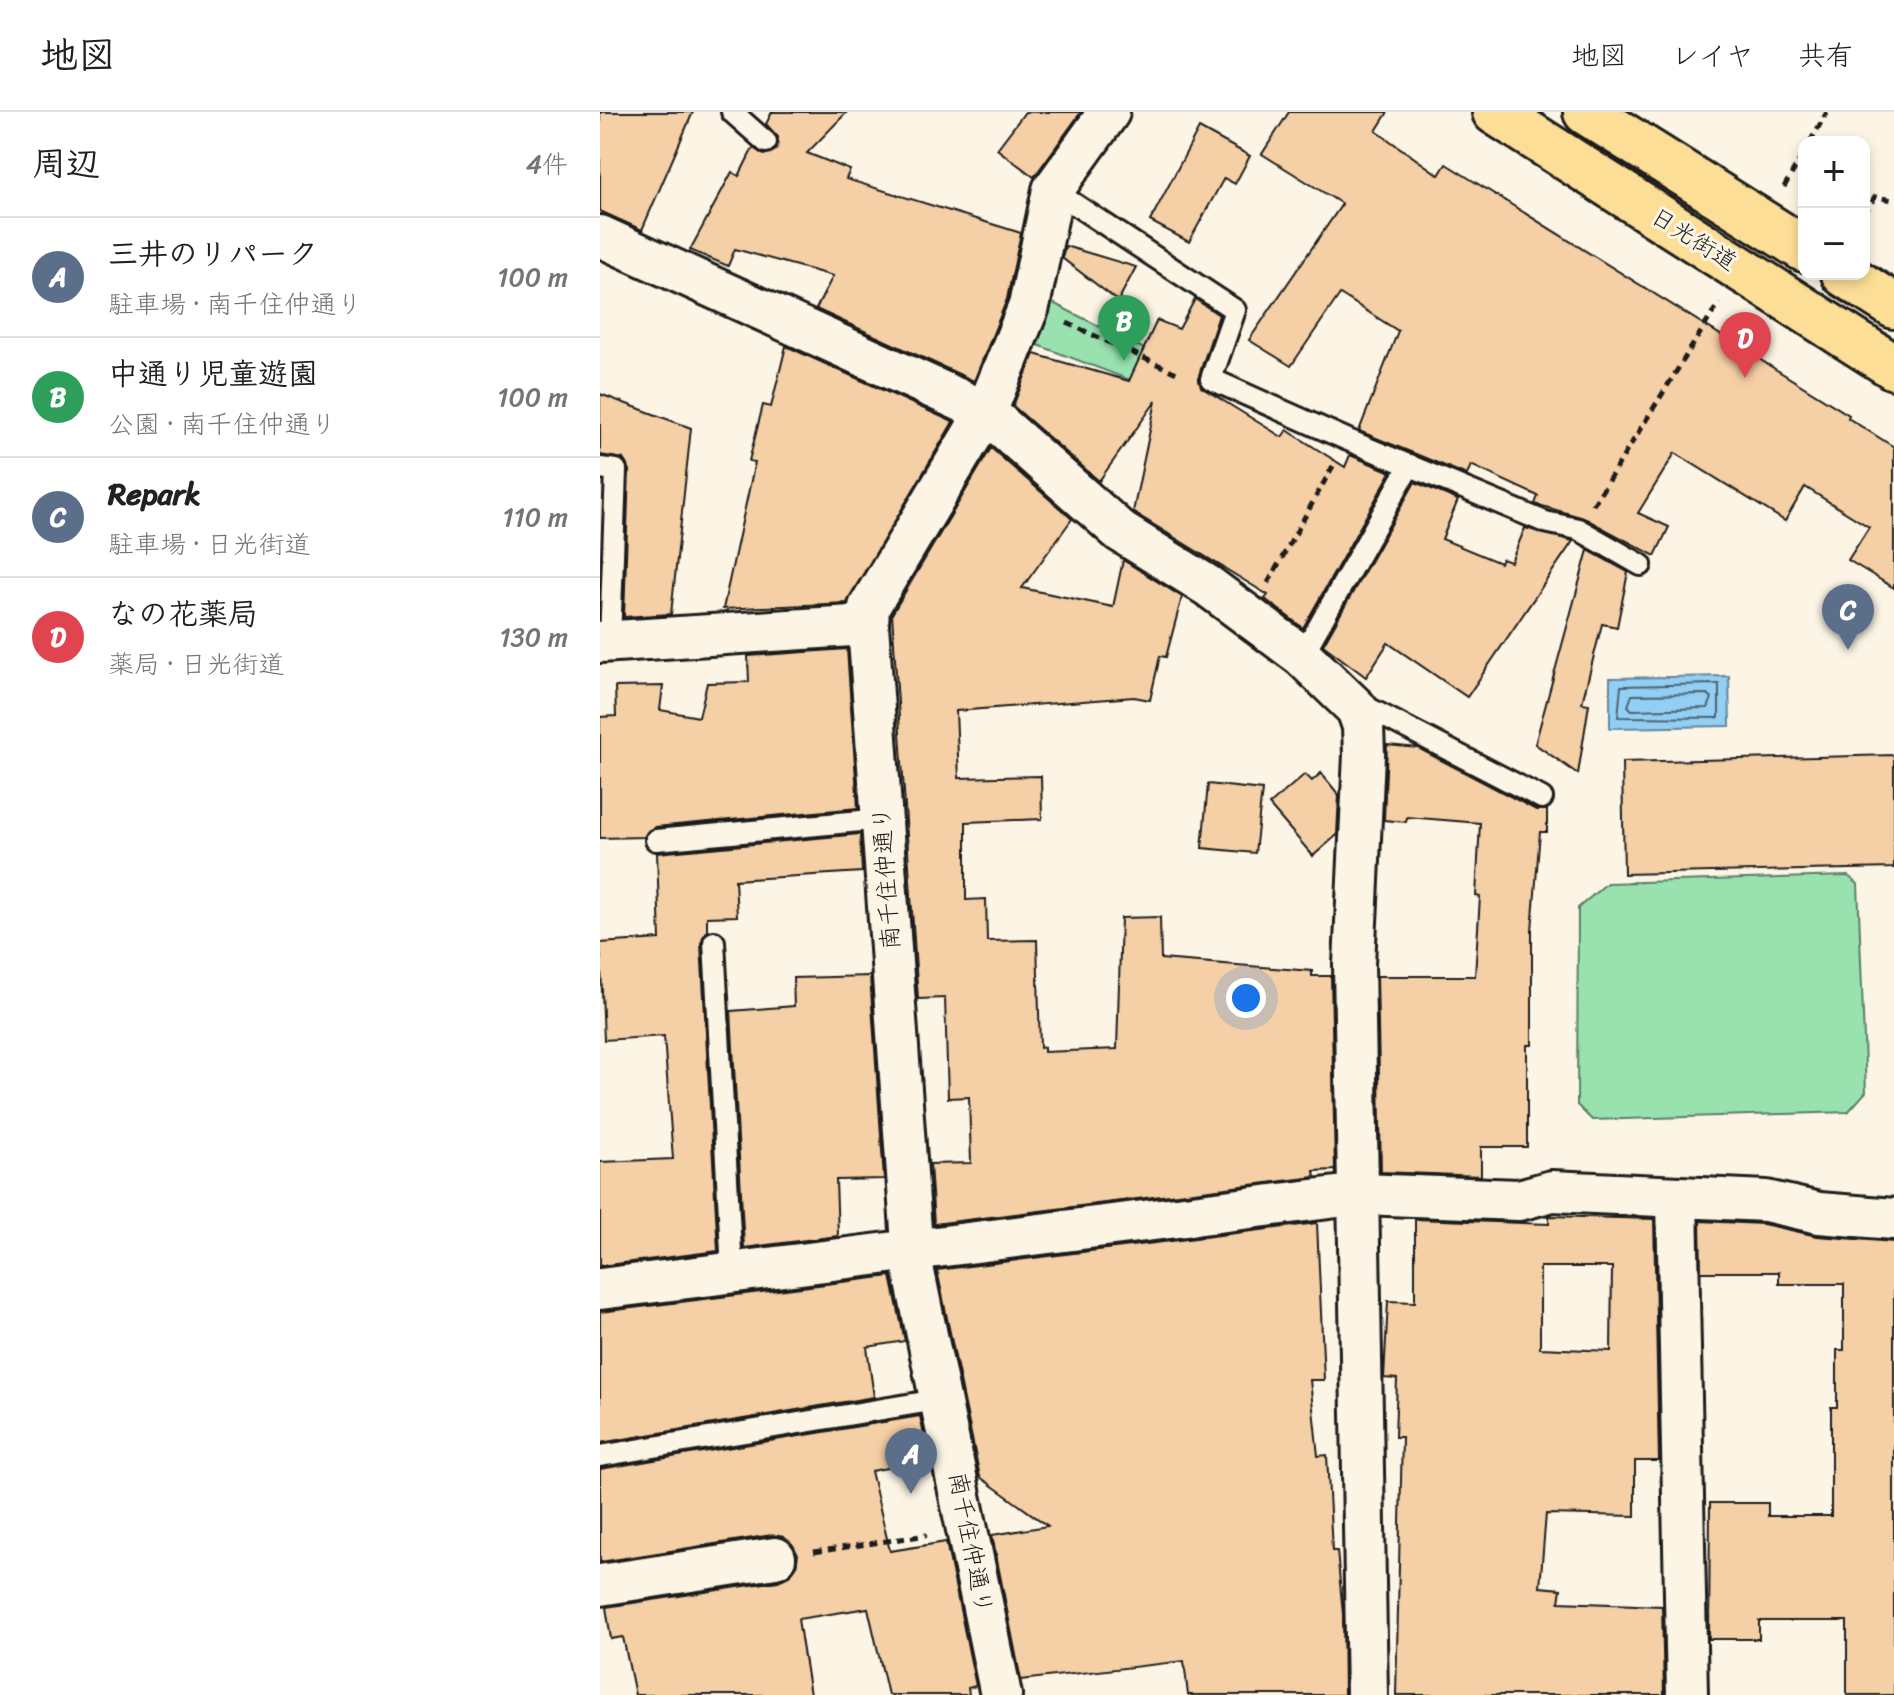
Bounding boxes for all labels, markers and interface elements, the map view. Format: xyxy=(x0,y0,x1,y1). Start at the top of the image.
text: 地図 xyxy=(40,22,116,89)
text: 地図 xyxy=(1571,31,1627,80)
text: レイヤ xyxy=(1671,31,1754,80)
text: 共有 xyxy=(1798,31,1854,80)
text: 周辺 xyxy=(32,134,100,194)
map controls xyxy=(1798,136,1870,280)
button: + xyxy=(1798,136,1870,208)
text: 4件 xyxy=(526,141,568,187)
street label: 日光街道 xyxy=(1642,196,1746,282)
button: − xyxy=(1798,208,1870,280)
text: 三井のリパーク xyxy=(108,227,318,281)
text: A xyxy=(49,254,67,300)
text: 100 m xyxy=(497,254,568,300)
text: 駐車場 · 南千住仲通り xyxy=(108,281,363,327)
pin: B xyxy=(1098,295,1150,361)
pin: D xyxy=(1719,312,1771,378)
text: 中通り児童遊園 xyxy=(108,347,318,401)
text: B xyxy=(50,374,66,420)
text: 100 m xyxy=(497,374,568,420)
text: 公園 · 南千住仲通り xyxy=(108,401,337,447)
text: Repark xyxy=(108,467,201,521)
text: C xyxy=(50,494,66,540)
text: 110 m xyxy=(503,494,568,540)
text: 駐車場 · 日光街道 xyxy=(108,521,311,567)
pin: C xyxy=(1822,584,1874,650)
text: なの花薬局 xyxy=(108,587,258,641)
text: D xyxy=(50,614,66,660)
text: 130 m xyxy=(499,614,568,660)
text: 薬局 · 日光街道 xyxy=(108,641,285,687)
street label: 南千住仲通り xyxy=(860,805,912,951)
your location xyxy=(1226,978,1266,1018)
pin: A xyxy=(885,1428,937,1494)
street label: 南千住仲通り xyxy=(937,1468,1005,1618)

